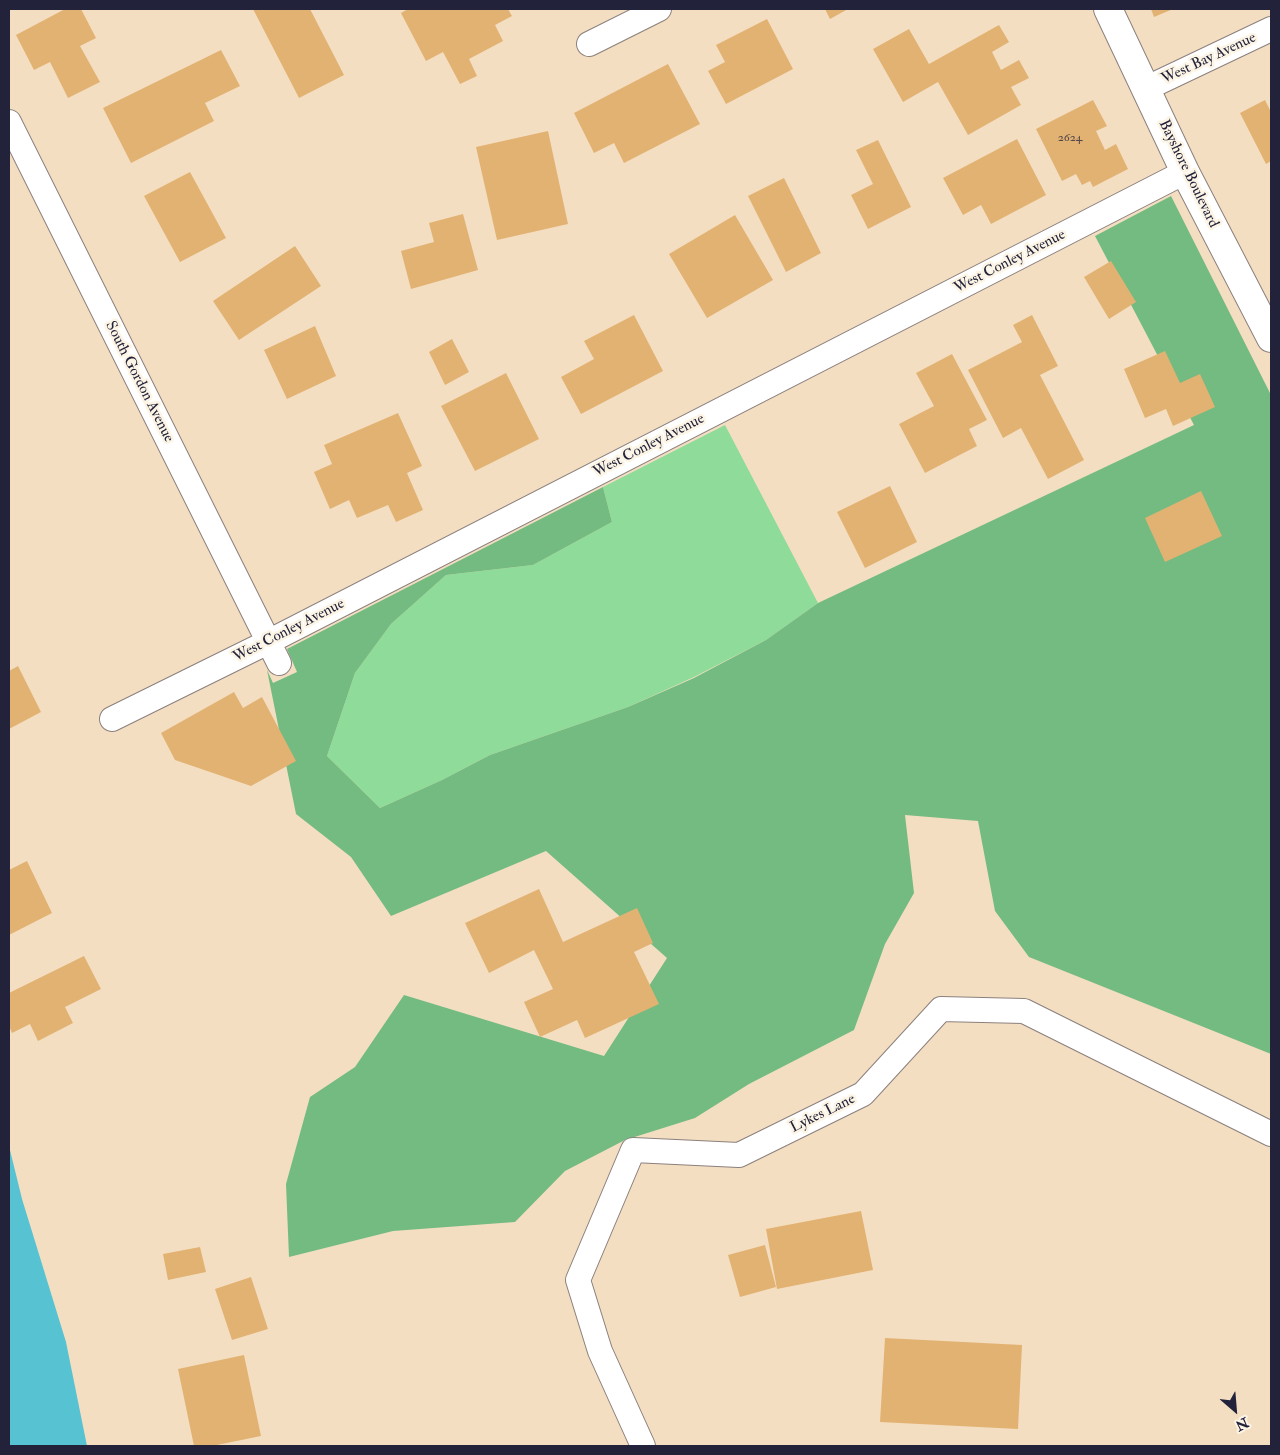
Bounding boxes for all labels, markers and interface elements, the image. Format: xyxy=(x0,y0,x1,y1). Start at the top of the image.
street label: West Bay Avenue xyxy=(1159,29,1259,89)
street label: Bayshore Boulevard xyxy=(1154,117,1222,231)
house number: 2624 xyxy=(1058,131,1082,145)
street label: West Conley Avenue xyxy=(951,226,1069,298)
street label: South Gordon Avenue xyxy=(101,318,177,446)
street label: West Conley Avenue xyxy=(590,410,708,482)
street label: West Conley Avenue xyxy=(230,595,348,667)
street label: Lykes Lane xyxy=(788,1091,858,1137)
north arrow xyxy=(1210,1385,1260,1435)
text: N xyxy=(1233,1413,1251,1434)

